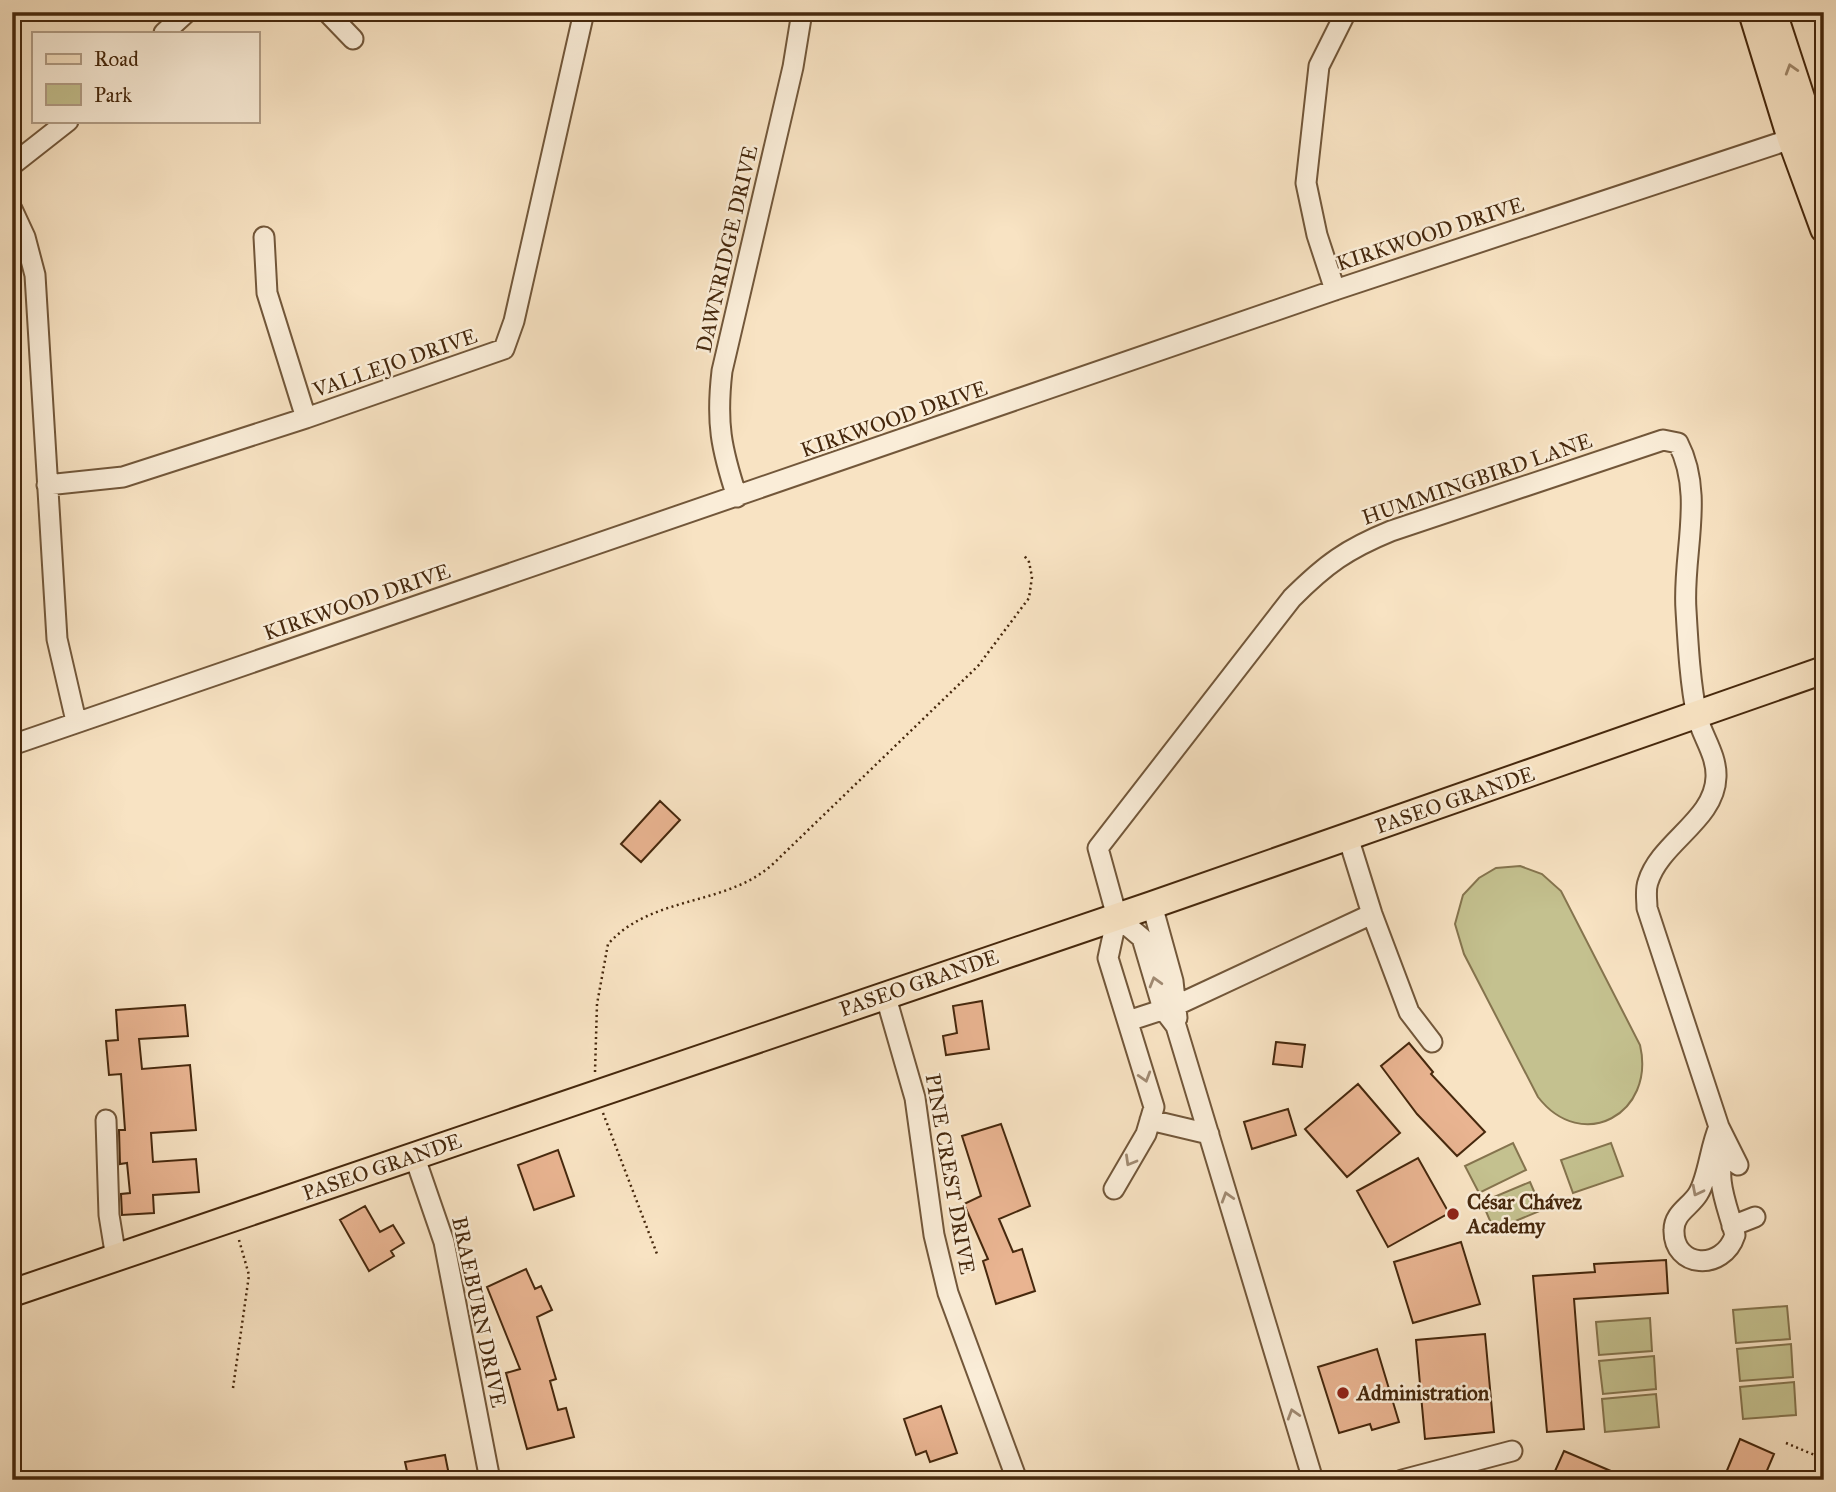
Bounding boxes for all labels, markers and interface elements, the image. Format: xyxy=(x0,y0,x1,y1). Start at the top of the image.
legend xyxy=(32,32,259,122)
text: Road xyxy=(94,46,139,72)
one-way arrow xyxy=(1784,63,1799,75)
text: Park xyxy=(94,82,132,108)
street label: DAWNRIDGE DRIVE xyxy=(690,143,764,355)
street label: KIRKWOOD DRIVE xyxy=(1333,191,1527,277)
street label: VALLEJO DRIVE xyxy=(309,323,480,404)
street label: KIRKWOOD DRIVE xyxy=(797,375,991,463)
street label: HUMMINGBIRD LANE xyxy=(1358,427,1596,531)
street label: KIRKWOOD DRIVE xyxy=(260,558,454,646)
street label: PASEO GRANDE xyxy=(1372,761,1538,839)
street label: PASEO GRANDE xyxy=(836,944,1002,1022)
one-way arrow xyxy=(1148,977,1163,989)
one-way arrow xyxy=(1136,1071,1151,1083)
street label: PINE CREST DRIVE xyxy=(920,1072,980,1276)
street label: PASEO GRANDE xyxy=(299,1128,465,1206)
one-way arrow xyxy=(1125,1154,1138,1167)
one-way arrow xyxy=(1691,1183,1705,1196)
place label: César Chávez Academy xyxy=(1465,1189,1582,1239)
one-way arrow xyxy=(1221,1191,1236,1203)
marker: César Chávez Academy xyxy=(1445,1206,1461,1222)
street label: BRAEBURN DRIVE xyxy=(446,1214,512,1410)
place label: Administration xyxy=(1355,1380,1490,1406)
marker: Administration xyxy=(1335,1385,1351,1401)
one-way arrow xyxy=(1286,1409,1301,1421)

